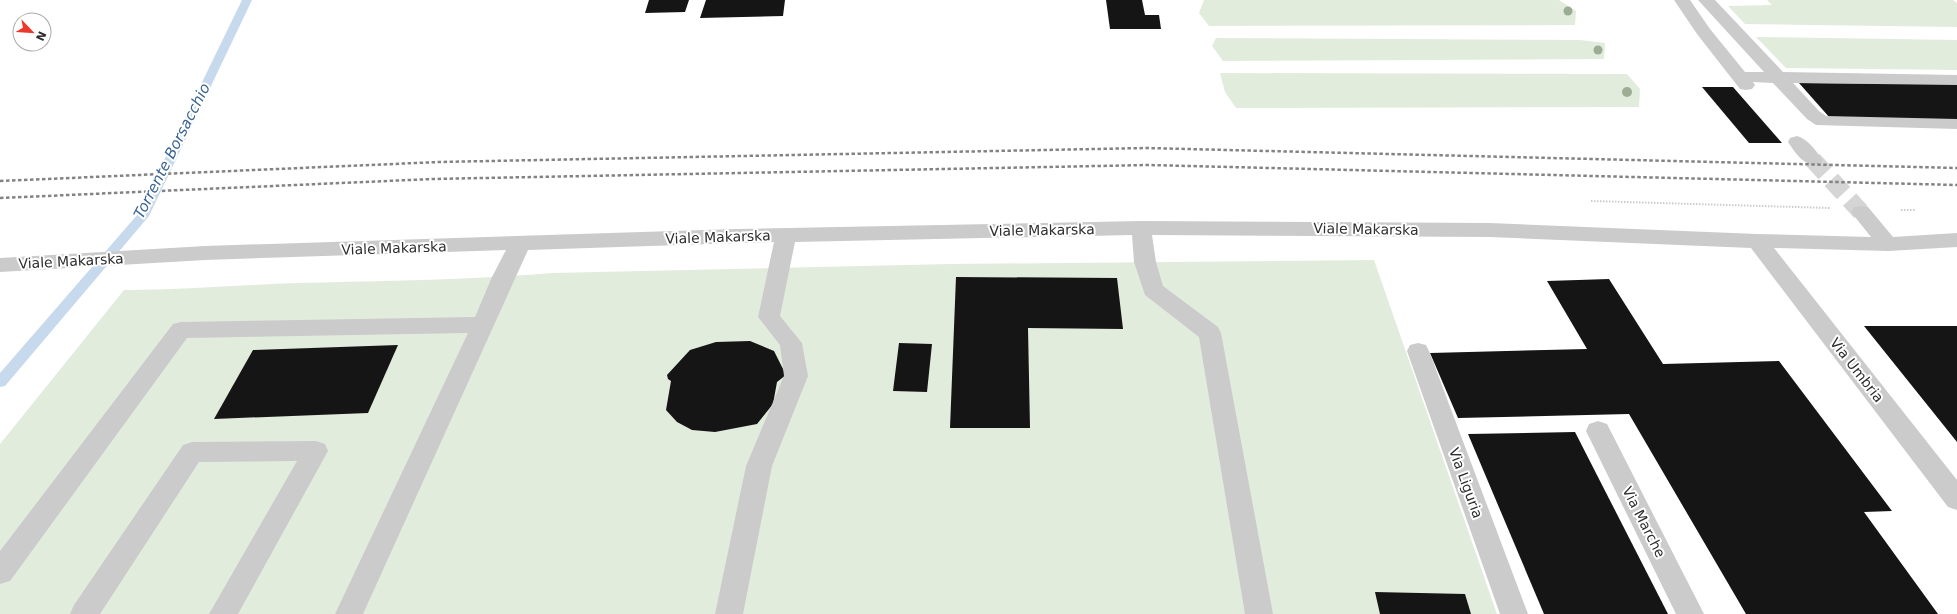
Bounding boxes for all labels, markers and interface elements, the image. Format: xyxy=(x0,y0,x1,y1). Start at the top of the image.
north arrow xyxy=(12,12,52,52)
text: N xyxy=(33,29,48,43)
water label: Torrente Borsacchio xyxy=(130,80,214,222)
street label: Viale Makarska xyxy=(1313,220,1419,238)
street label: Viale Makarska xyxy=(989,221,1095,239)
street label: Viale Makarska xyxy=(665,227,771,247)
street label: Viale Makarska xyxy=(341,238,447,258)
street label: Viale Makarska xyxy=(18,250,124,272)
street label: Via Umbria xyxy=(1827,335,1887,405)
street label: Via Liguria xyxy=(1446,446,1486,520)
street label: Via Marche xyxy=(1619,484,1669,560)

